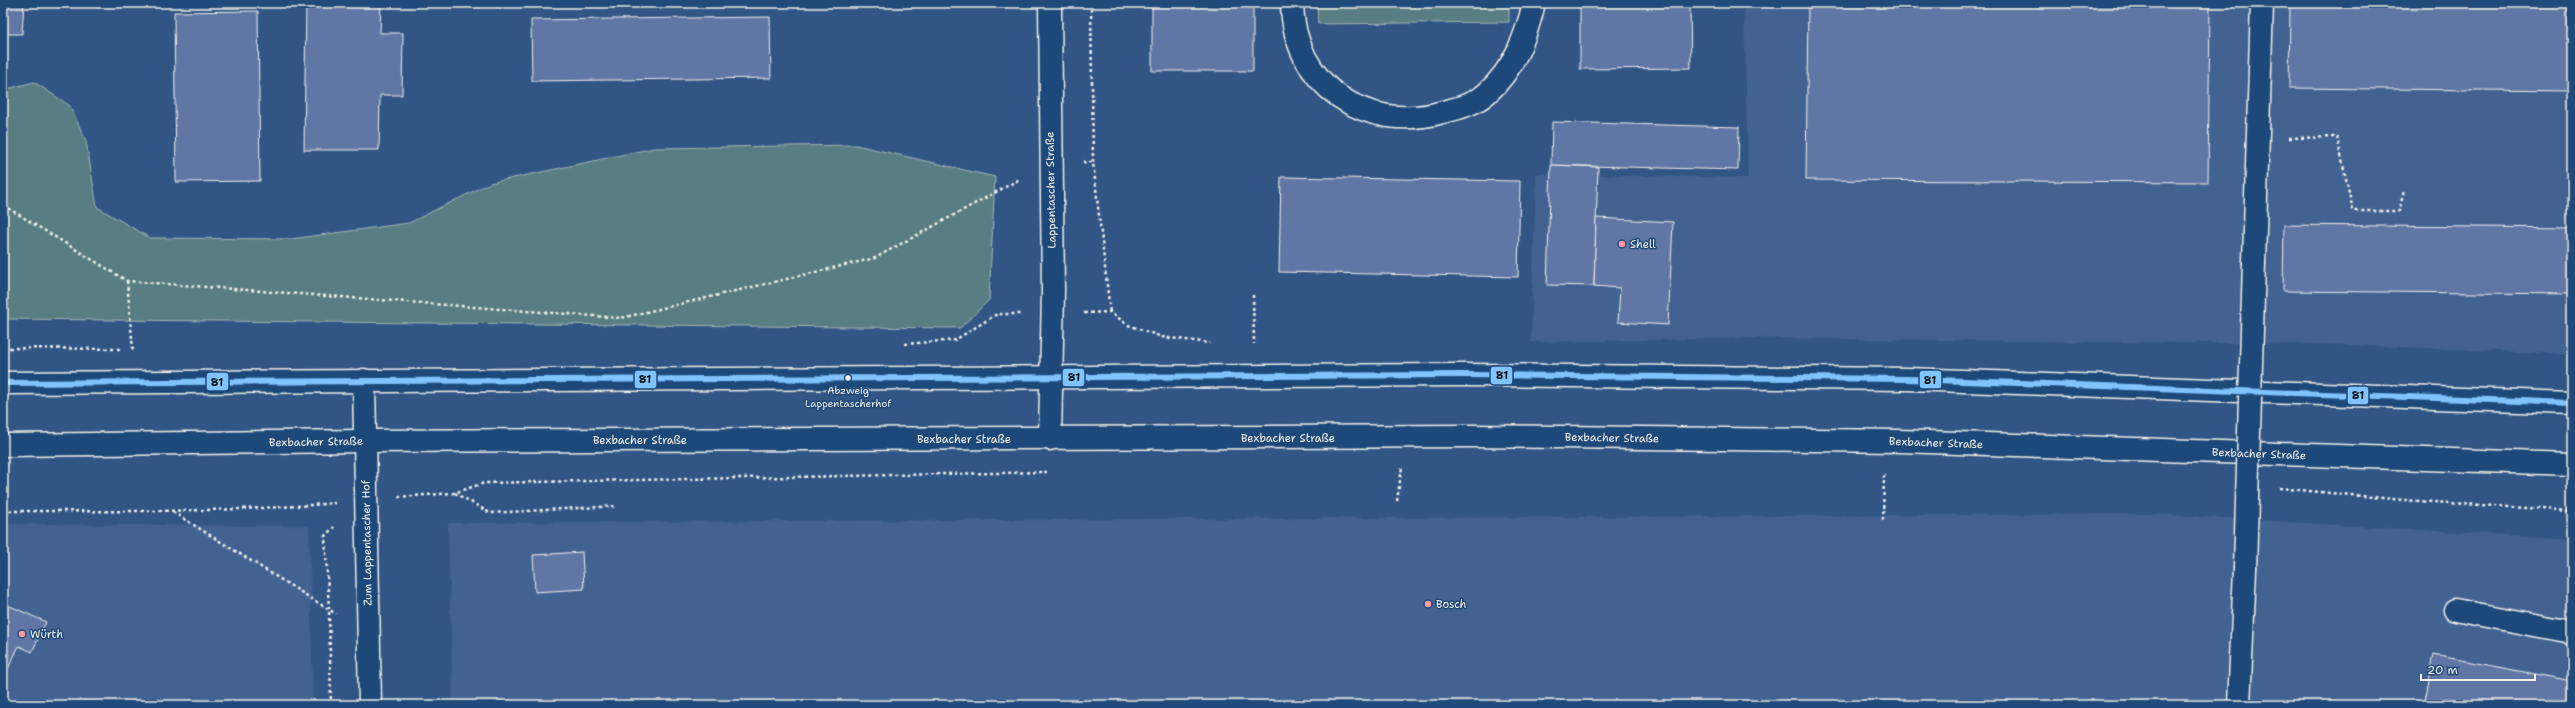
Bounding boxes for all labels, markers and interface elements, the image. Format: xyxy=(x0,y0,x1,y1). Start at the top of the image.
street label: Lappentascher Straße xyxy=(1042,131,1060,249)
place label: Shell xyxy=(1630,237,1656,252)
marker: Shell xyxy=(1617,239,1627,249)
line badge: 81 xyxy=(1490,366,1513,385)
line badge: 81 xyxy=(1062,368,1085,387)
text: 81 xyxy=(1496,368,1508,383)
line badge: 81 xyxy=(634,370,657,389)
text: 81 xyxy=(1068,370,1080,385)
line badge: 81 xyxy=(1919,370,1942,389)
line badge: 81 xyxy=(206,372,229,391)
text: 81 xyxy=(639,372,651,387)
marker: Abzweig Lappentascherhof xyxy=(843,373,853,383)
text: 81 xyxy=(1924,373,1936,388)
text: 81 xyxy=(211,375,223,390)
place label: Abzweig Lappentascherhof xyxy=(805,384,891,410)
line badge: 81 xyxy=(2347,386,2369,405)
text: 81 xyxy=(2352,388,2364,403)
street label: Bexbacher Straße xyxy=(1565,430,1659,446)
street label: Bexbacher Straße xyxy=(1241,431,1335,446)
street label: Bexbacher Straße xyxy=(917,432,1011,447)
street label: Bexbacher Straße xyxy=(593,433,687,448)
street label: Bexbacher Straße xyxy=(269,434,363,450)
street label: Bexbacher Straße xyxy=(1889,434,1983,452)
street label: Bexbacher Straße xyxy=(2212,445,2306,463)
street label: Zum Lappentascher Hof xyxy=(358,479,376,606)
place label: Bosch xyxy=(1436,597,1467,612)
marker: Bosch xyxy=(1423,599,1433,609)
place label: Würth xyxy=(30,627,63,642)
marker: Würth xyxy=(17,629,27,639)
scale bar xyxy=(2421,656,2535,682)
text: 20 m xyxy=(2427,662,2458,678)

